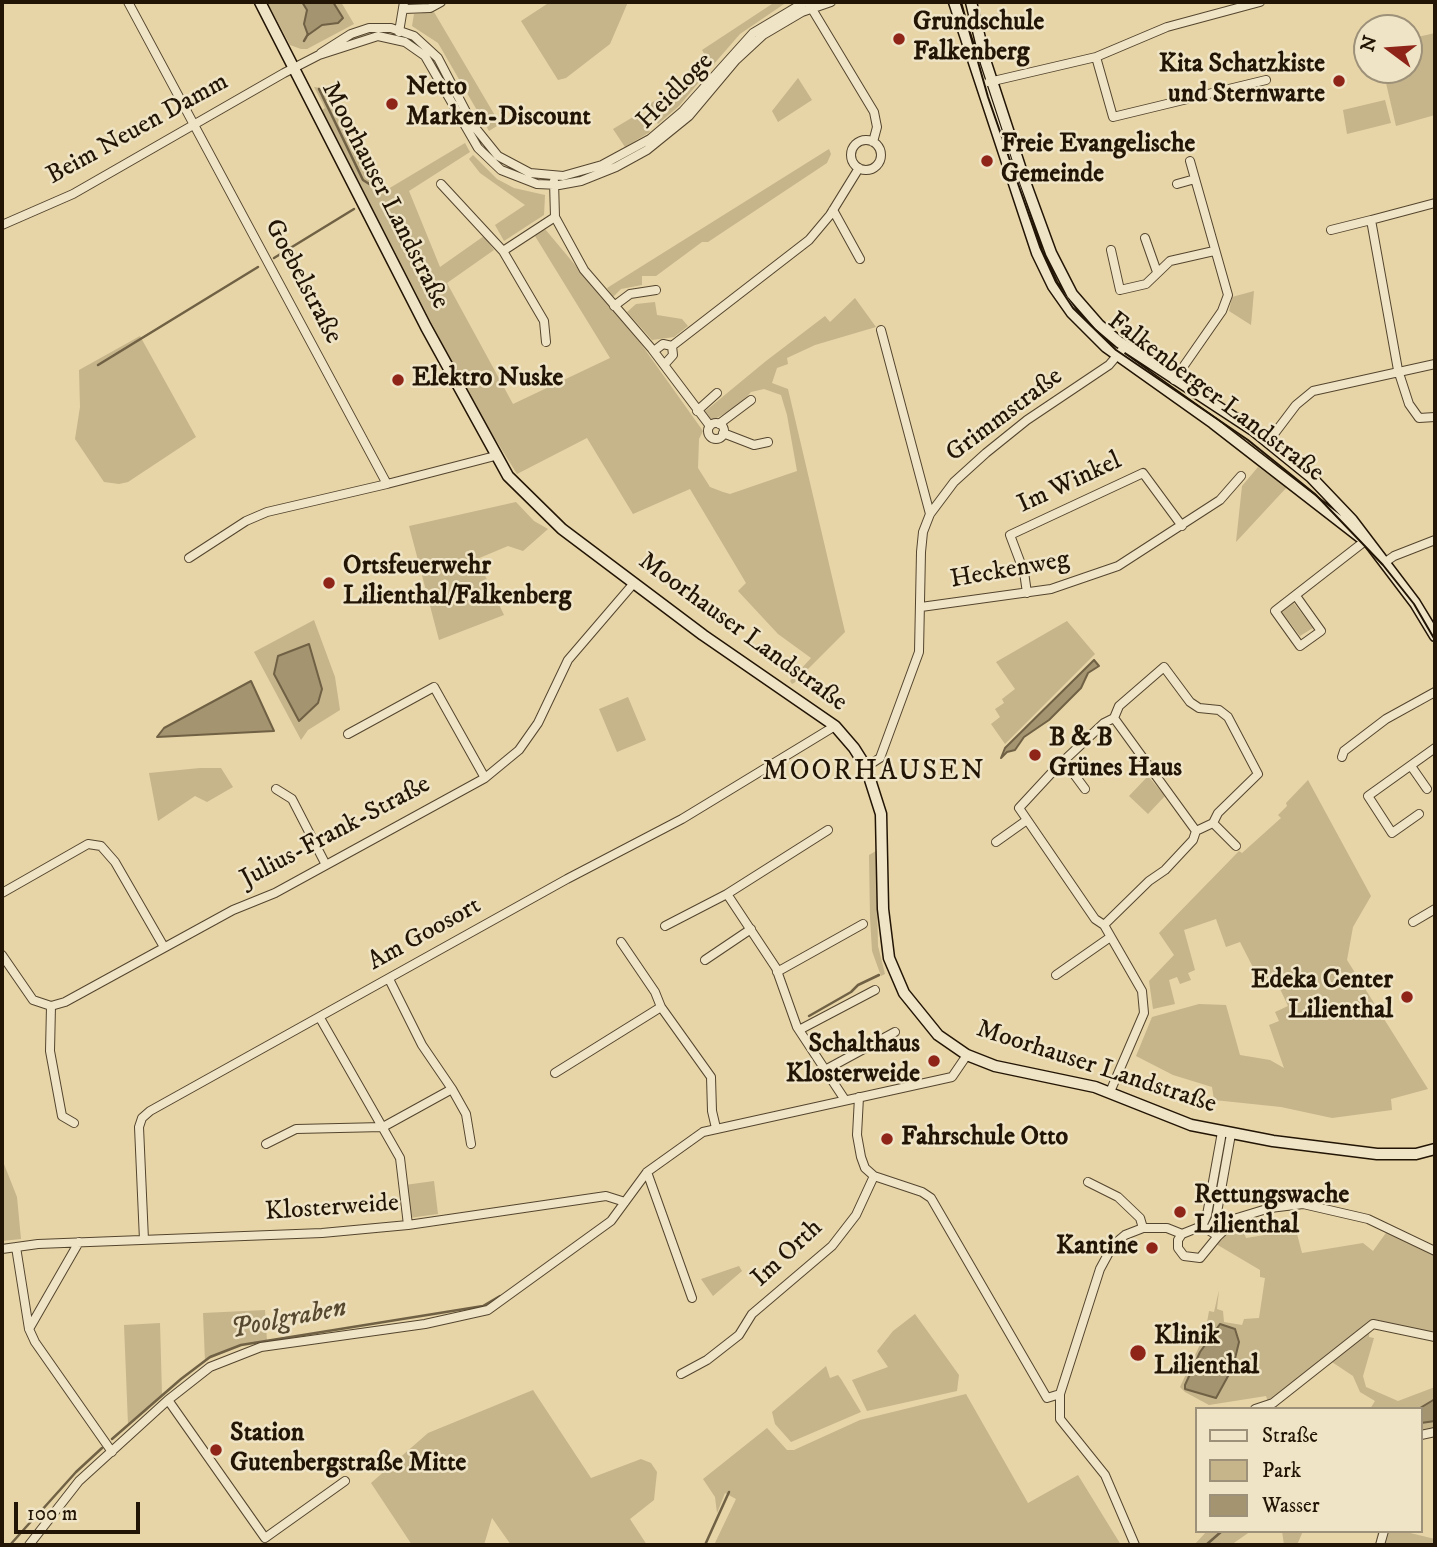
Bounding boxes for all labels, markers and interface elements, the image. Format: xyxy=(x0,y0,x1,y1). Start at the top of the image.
place label: Grundschule Falkenberg xyxy=(913,8,1044,70)
north arrow xyxy=(1353,14,1423,84)
marker: Grundschule Falkenberg xyxy=(891,31,907,47)
text: N xyxy=(1356,33,1382,54)
street label: Heidloge xyxy=(631,47,721,137)
place label: Kita Schatzkiste und Sternwarte xyxy=(1159,50,1325,112)
street label: Beim Neuen Damm xyxy=(42,67,234,193)
place label: Netto Marken-Discount xyxy=(406,73,591,134)
marker: Kita Schatzkiste und Sternwarte xyxy=(1331,73,1347,89)
street label: Moorhauser Landstraße xyxy=(313,77,455,315)
marker: Netto Marken-Discount xyxy=(384,96,400,112)
place label: Freie Evangelische Gemeinde xyxy=(1001,130,1195,192)
marker: Freie Evangelische Gemeinde xyxy=(979,153,995,169)
street label: Goebelstraße xyxy=(256,214,348,350)
street label: Falkenberger Landstraße xyxy=(1101,306,1329,490)
street label: Grimmstraße xyxy=(941,362,1069,470)
place label: Elektro Nuske xyxy=(412,364,563,396)
marker: Elektro Nuske xyxy=(390,372,406,388)
street label: Im Winkel xyxy=(1013,446,1127,522)
street label: Heckenweg xyxy=(948,545,1072,597)
street label: Moorhauser Landstraße xyxy=(631,547,853,719)
place label: Ortsfeuerwehr Lilienthal/Falkenberg xyxy=(343,552,571,614)
marker: Ortsfeuerwehr Lilienthal/Falkenberg xyxy=(321,575,337,591)
place label: B & B Grünes Haus xyxy=(1049,724,1182,786)
marker: B & B Grünes Haus xyxy=(1027,747,1043,763)
district label: MOORHAUSEN xyxy=(764,756,984,790)
street label: Julius-Frank-Straße xyxy=(236,770,436,896)
street label: Am Goosort xyxy=(363,891,487,979)
place label: Edeka Center Lilienthal xyxy=(1251,966,1393,1028)
marker: Edeka Center Lilienthal xyxy=(1399,989,1415,1005)
street label: Moorhauser Landstraße xyxy=(972,1014,1220,1122)
place label: Schalthaus Klosterweide xyxy=(786,1030,920,1092)
marker: Schalthaus Klosterweide xyxy=(926,1053,942,1069)
place label: Fahrschule Otto xyxy=(901,1123,1068,1155)
marker: Fahrschule Otto xyxy=(879,1131,895,1147)
place label: Rettungswache Lilienthal xyxy=(1194,1181,1349,1242)
street label: Klosterweide xyxy=(264,1189,400,1229)
marker: Rettungswache Lilienthal xyxy=(1172,1204,1188,1220)
street label: Im Orth xyxy=(746,1213,830,1295)
place label: Kantine xyxy=(1056,1232,1138,1264)
marker: Kantine xyxy=(1144,1240,1160,1256)
water label: Poolgraben xyxy=(228,1292,350,1348)
place label: Klinik Lilienthal xyxy=(1154,1322,1259,1384)
marker: Klinik Lilienthal xyxy=(1128,1343,1148,1363)
legend xyxy=(1196,1407,1423,1533)
place label: Station Gutenbergstraße Mitte xyxy=(230,1419,466,1480)
text: Straße xyxy=(1262,1423,1318,1449)
marker: Station Gutenbergstraße Mitte xyxy=(208,1442,224,1458)
text: Park xyxy=(1262,1458,1301,1484)
scale bar xyxy=(18,1488,144,1532)
text: Wasser xyxy=(1262,1493,1319,1519)
text: 100 m xyxy=(27,1501,78,1527)

